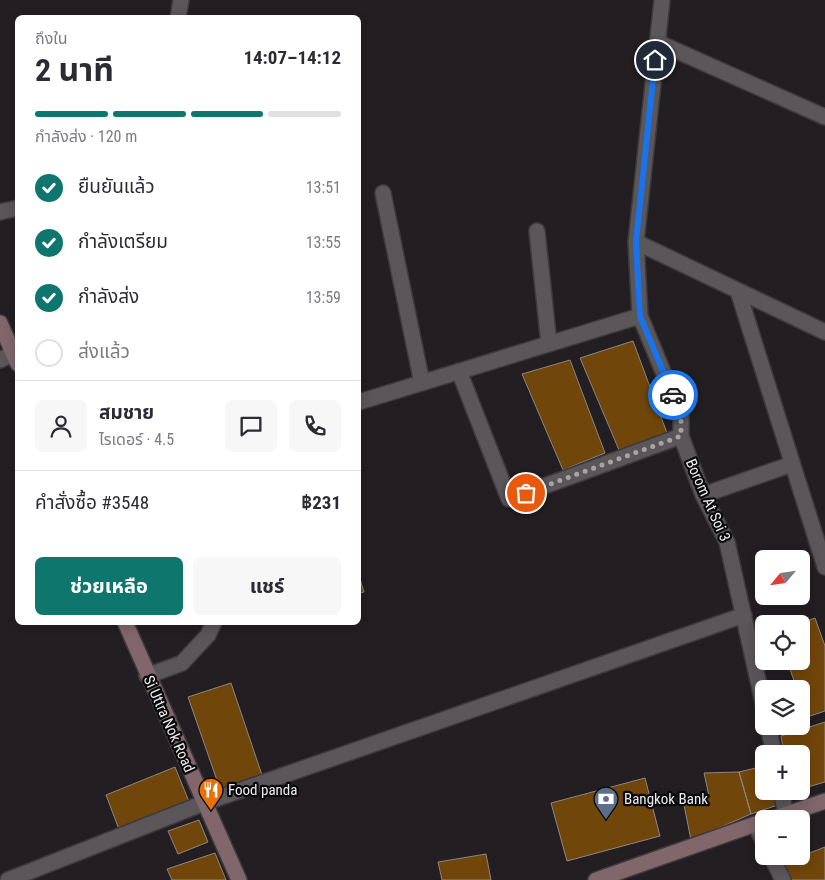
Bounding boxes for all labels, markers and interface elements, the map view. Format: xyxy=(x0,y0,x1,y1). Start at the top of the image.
text: ถึงใน xyxy=(35,29,68,48)
pin xyxy=(634,39,676,81)
text: 14:07–14:12 xyxy=(243,46,341,69)
icon: home xyxy=(641,46,669,74)
text: 2 นาที xyxy=(35,51,114,89)
text: กำลังส่ง · 120 m xyxy=(35,127,137,146)
icon: check xyxy=(35,174,63,202)
text: ยืนยันแล้ว xyxy=(78,175,155,198)
text: 13:51 xyxy=(306,178,341,197)
icon: check xyxy=(35,229,63,257)
text: กำลังเตรียม xyxy=(78,230,168,253)
text: 13:55 xyxy=(306,233,341,252)
icon: check xyxy=(35,284,63,312)
text: กำลังส่ง xyxy=(78,285,139,308)
text: 13:59 xyxy=(306,288,341,307)
text: ส่งแล้ว xyxy=(78,340,130,363)
courier xyxy=(648,370,698,420)
icon: car xyxy=(659,381,687,409)
button: person xyxy=(35,400,87,452)
button: chat xyxy=(225,400,277,452)
button: phone xyxy=(289,400,341,452)
text: สมชาย xyxy=(99,401,154,424)
text: ไรเดอร์ · 4.5 xyxy=(99,430,174,449)
street label: Borom At Soi 3 xyxy=(682,456,734,544)
pin xyxy=(505,472,547,514)
icon: bag xyxy=(512,479,540,507)
text: คำสั่งซื้อ #3548 xyxy=(35,491,149,514)
text: ฿231 xyxy=(301,491,341,514)
north arrow xyxy=(755,550,810,605)
map controls xyxy=(755,550,810,865)
button: ช่วยเหลือ xyxy=(35,557,183,615)
button: แชร์ xyxy=(193,557,341,615)
button: locate xyxy=(755,615,810,670)
street label: Si Uttra Nok Road xyxy=(140,673,198,775)
button: layers xyxy=(755,680,810,735)
button: + xyxy=(755,745,810,800)
restaurant icon: Food panda xyxy=(198,777,224,811)
place label: Food panda xyxy=(228,781,297,799)
bank icon: Bangkok Bank xyxy=(593,786,619,820)
place label: Bangkok Bank xyxy=(624,790,708,808)
button: − xyxy=(755,810,810,865)

